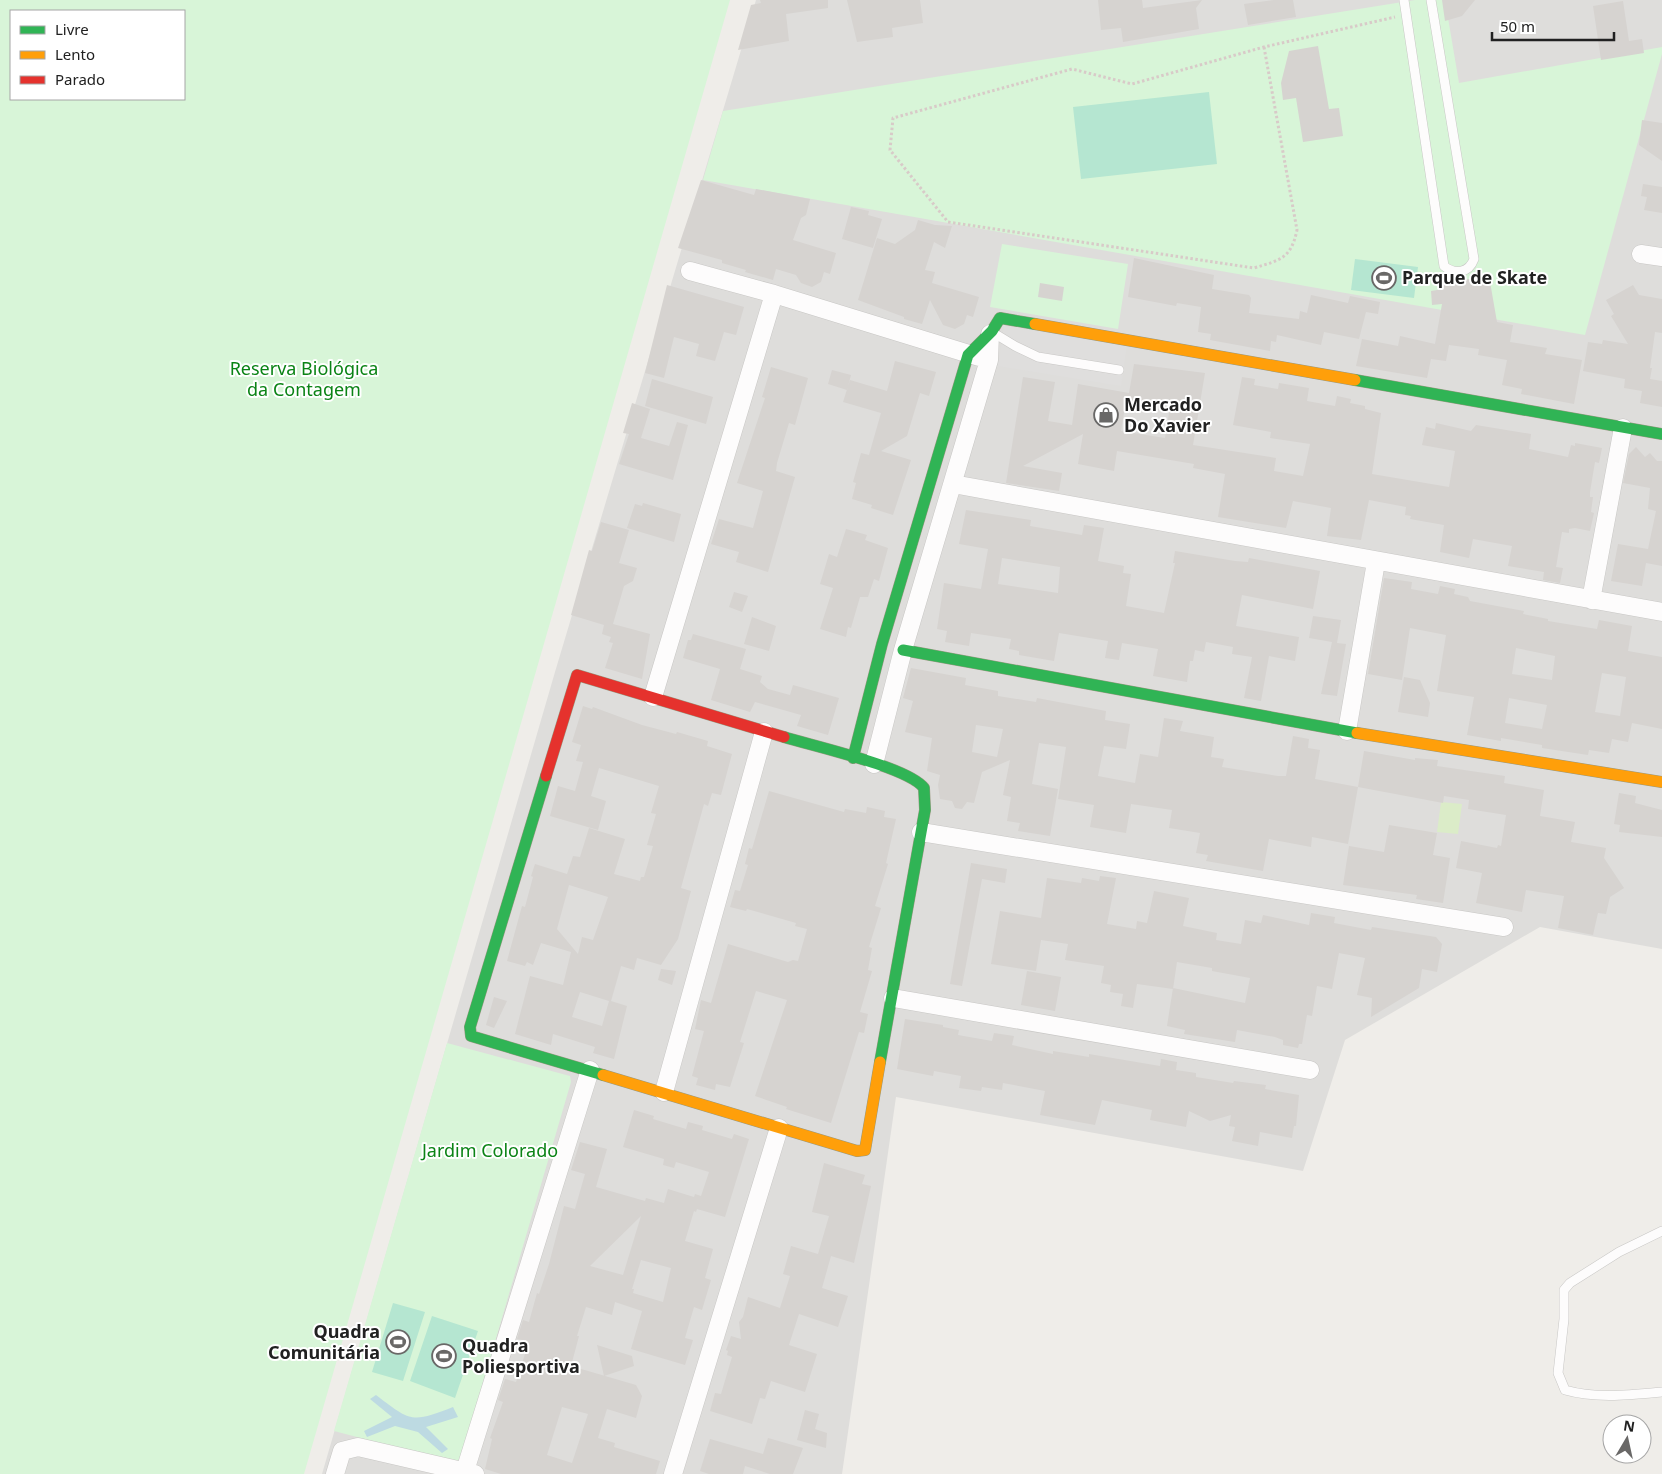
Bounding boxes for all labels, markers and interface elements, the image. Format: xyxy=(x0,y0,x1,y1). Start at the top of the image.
legend xyxy=(10,10,185,100)
scale bar xyxy=(1492,10,1614,42)
text: 50 m xyxy=(1500,16,1535,36)
text: Livre xyxy=(55,19,89,39)
text: Lento xyxy=(55,44,95,64)
text: Parado xyxy=(55,69,105,89)
sports icon: Parque de Skate xyxy=(1371,265,1397,291)
place label: Parque de Skate xyxy=(1402,265,1547,289)
park label: Reserva Biológica da Contagem xyxy=(230,356,378,401)
place label: Mercado Do Xavier xyxy=(1124,392,1210,437)
shop icon: Mercado Do Xavier xyxy=(1093,402,1119,428)
park label: Jardim Colorado xyxy=(420,1138,558,1162)
place label: Quadra Comunitária xyxy=(268,1319,380,1364)
sports icon: Quadra Comunitária xyxy=(385,1329,411,1355)
place label: Quadra Poliesportiva xyxy=(462,1333,580,1378)
sports icon: Quadra Poliesportiva xyxy=(431,1343,457,1369)
north arrow xyxy=(1602,1414,1652,1464)
text: N xyxy=(1622,1415,1636,1436)

